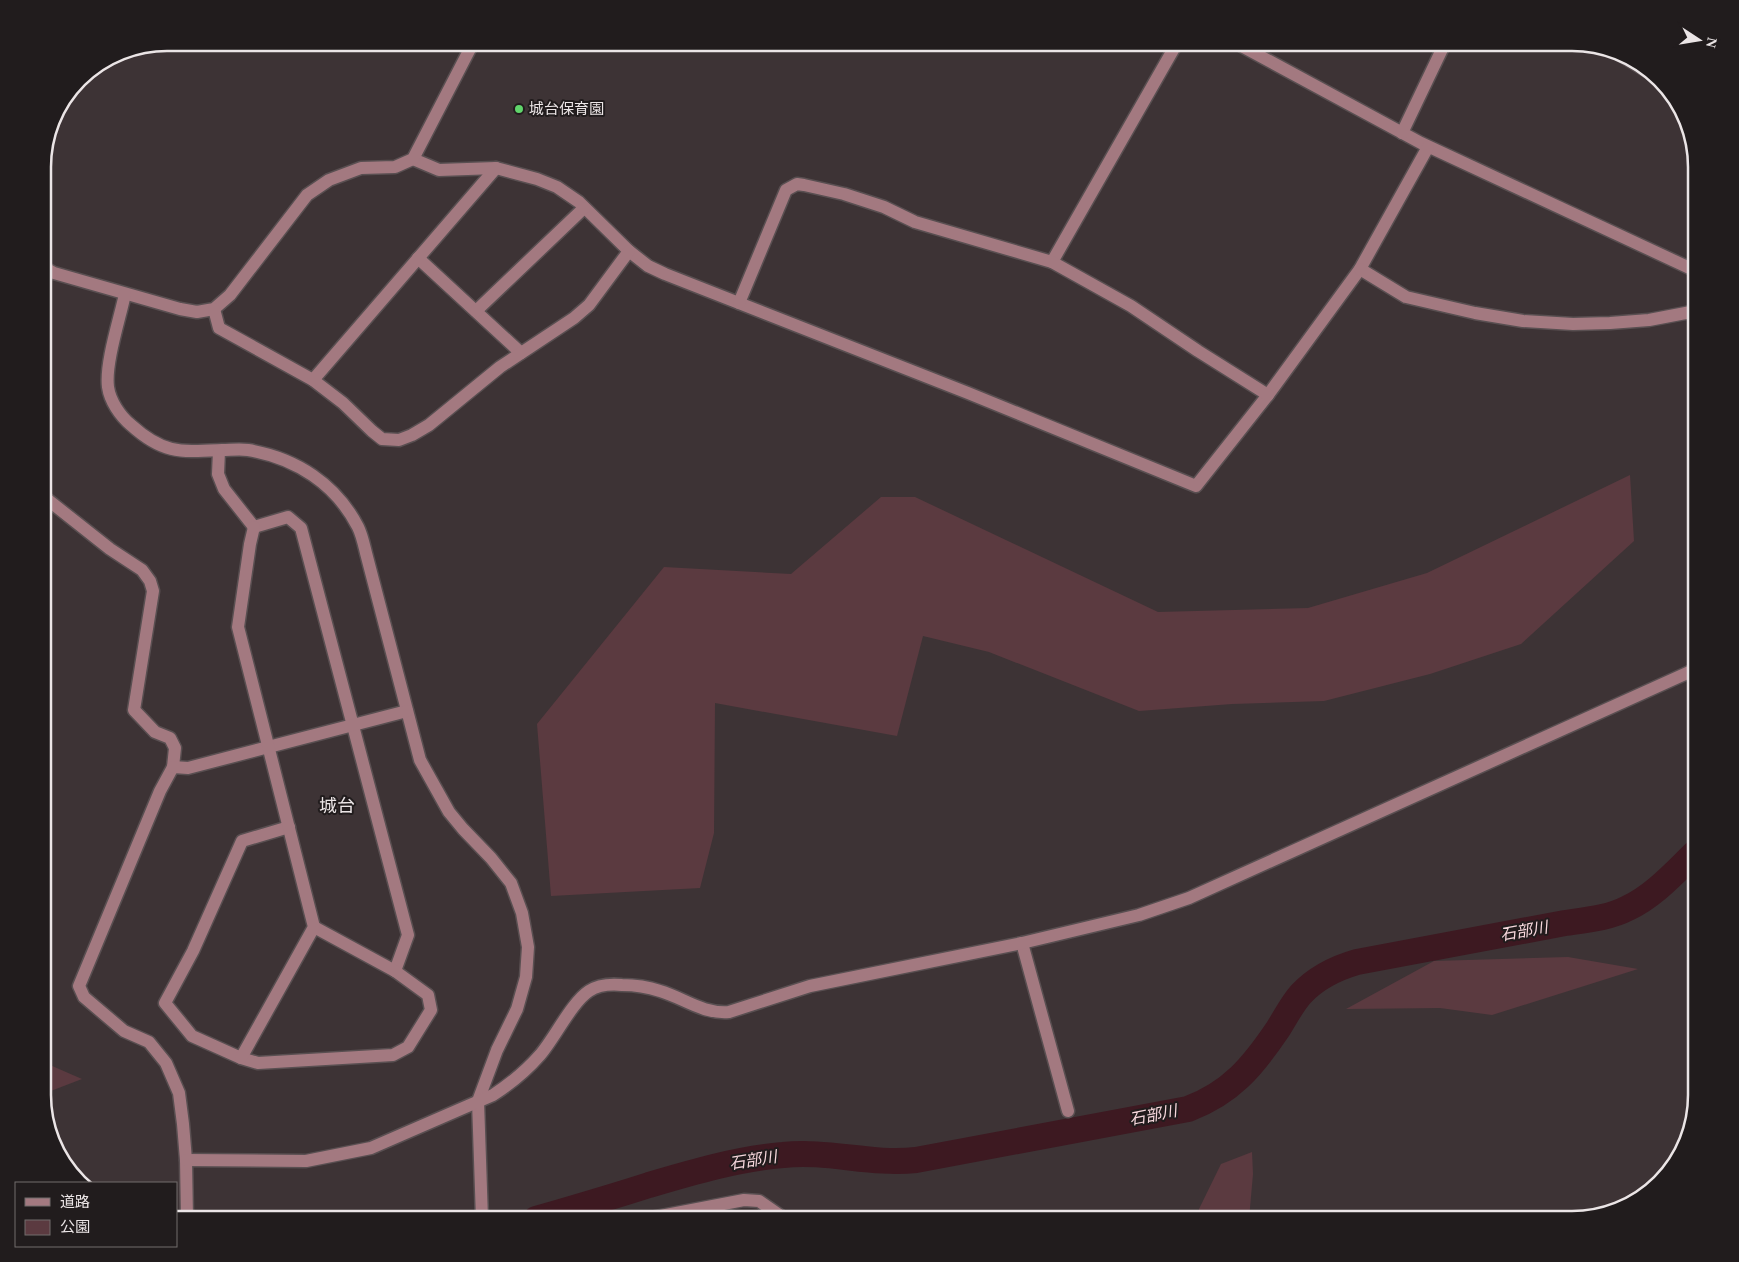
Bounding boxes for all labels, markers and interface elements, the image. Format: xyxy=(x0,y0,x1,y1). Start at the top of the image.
north arrow xyxy=(1674,15,1724,65)
text: N xyxy=(1703,36,1720,49)
place label: 城台保育園 xyxy=(529,101,604,117)
marker: 城台保育園 xyxy=(513,103,525,115)
district label: 城台 xyxy=(319,796,355,816)
water label: 石部川 xyxy=(1499,918,1551,944)
water label: 石部川 xyxy=(1128,1102,1180,1128)
water label: 石部川 xyxy=(728,1148,780,1172)
legend xyxy=(15,1182,178,1247)
text: 道路 xyxy=(60,1194,90,1210)
text: 公園 xyxy=(60,1219,90,1235)

